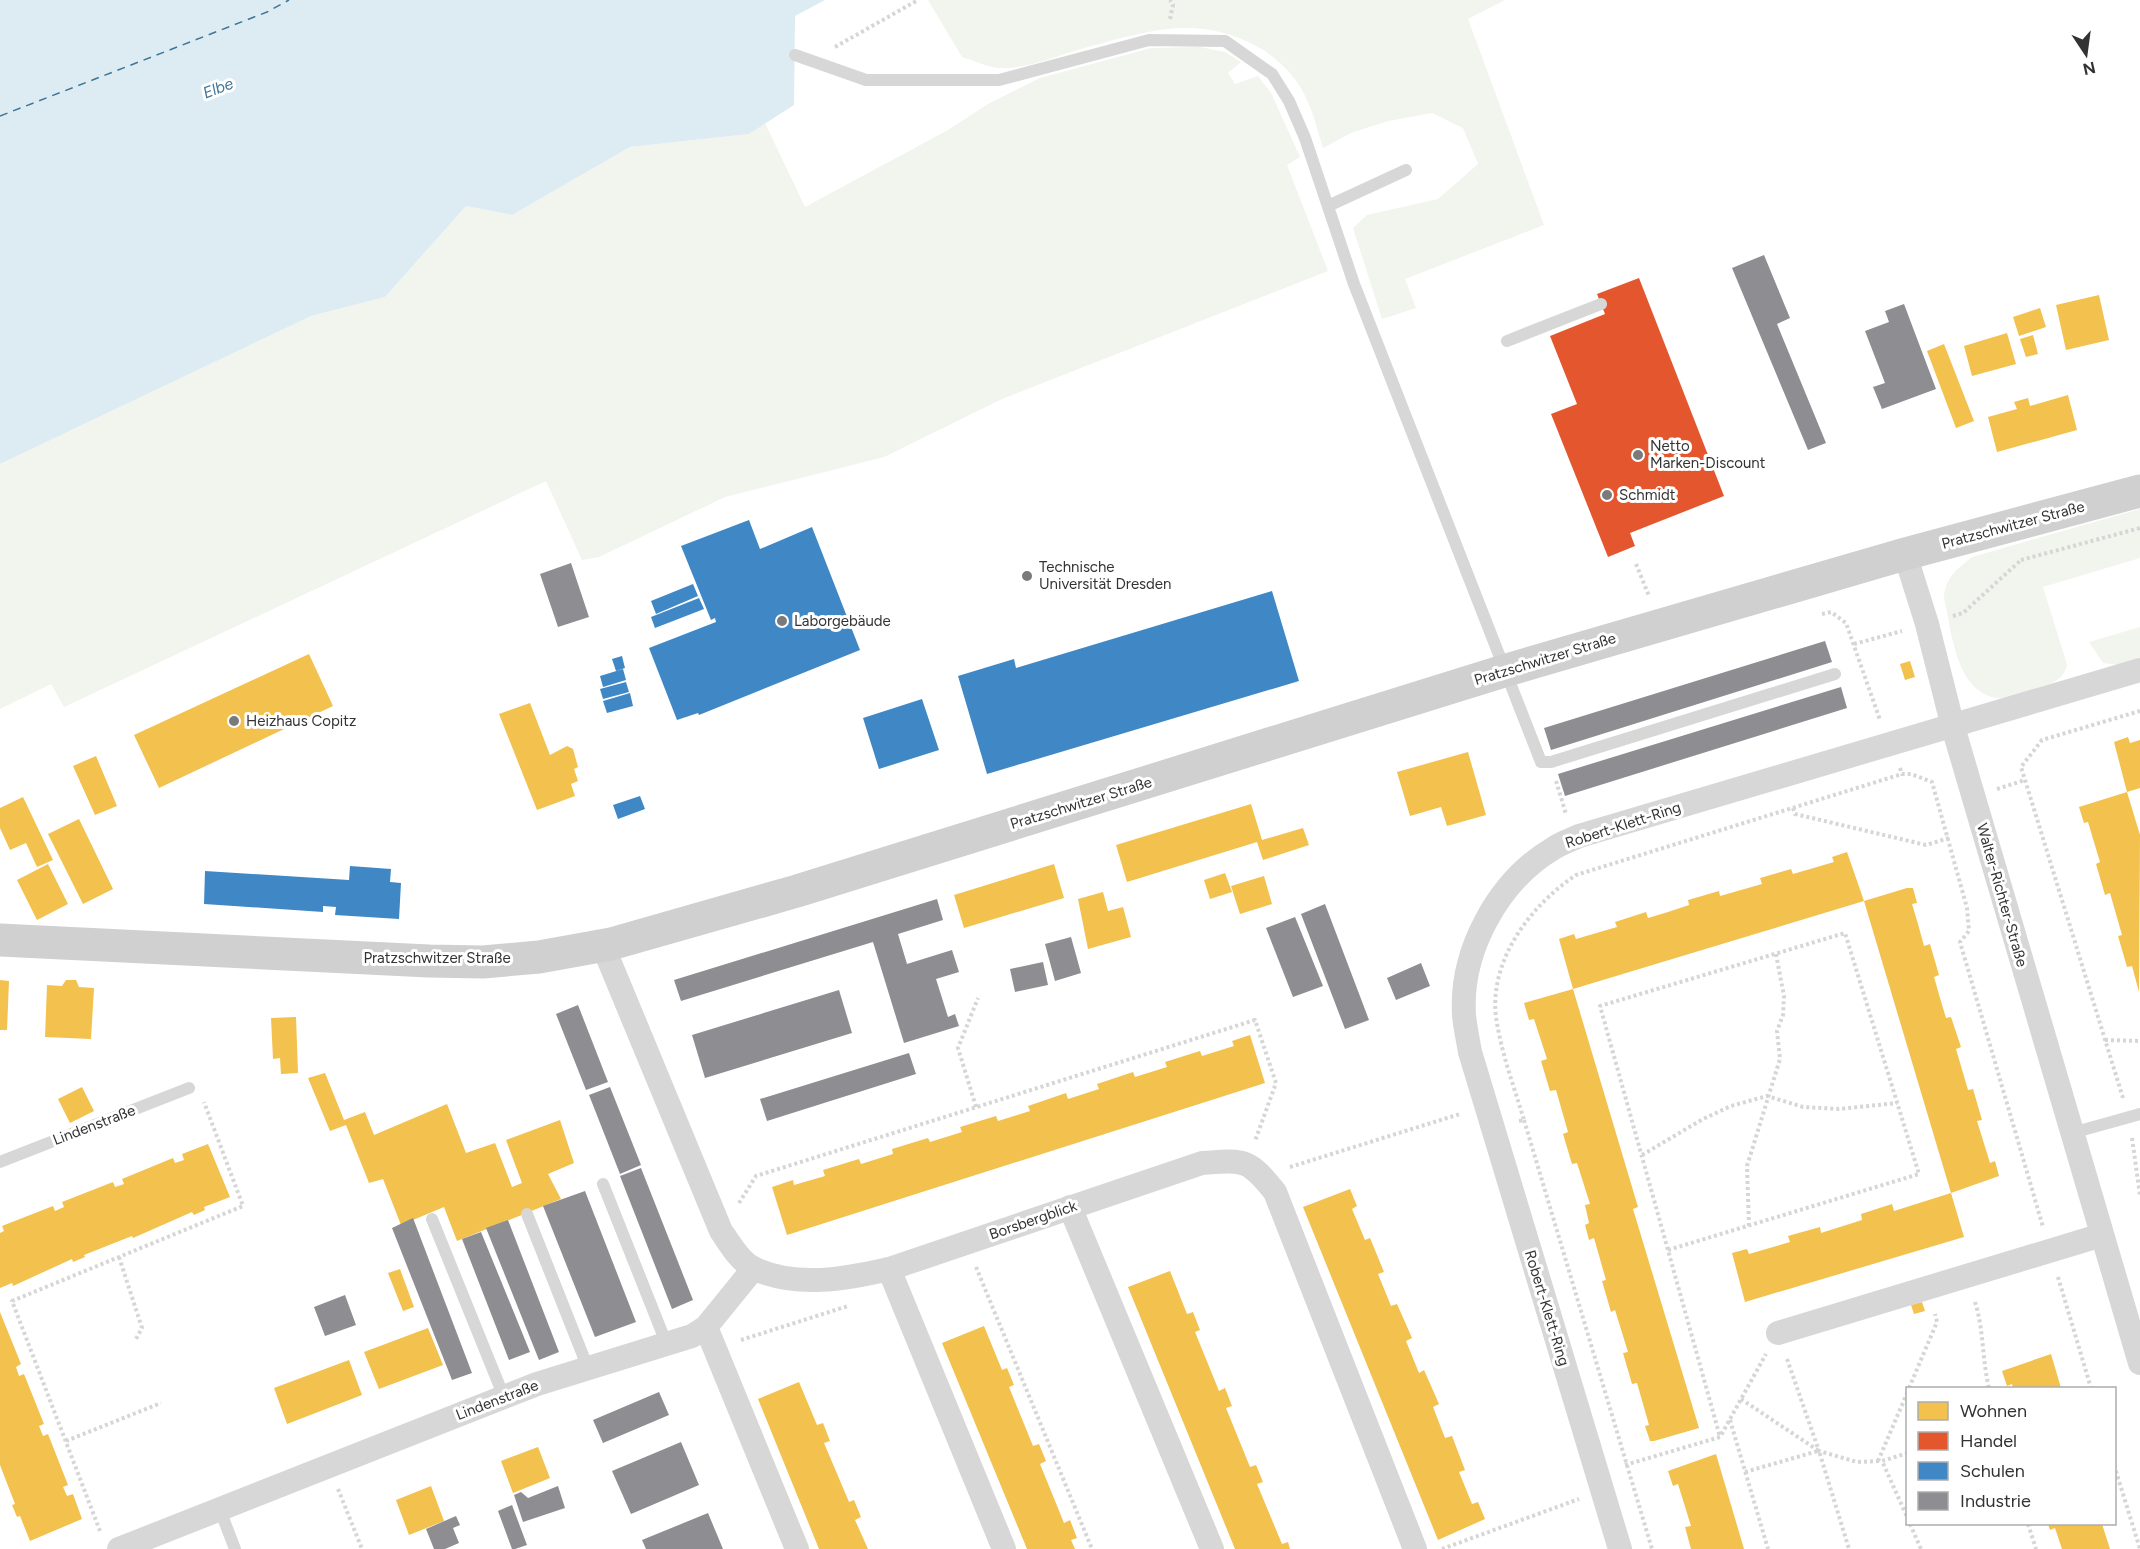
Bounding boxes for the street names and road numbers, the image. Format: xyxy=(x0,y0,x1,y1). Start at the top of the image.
street label: Pratzschwitzer Straße xyxy=(1940,497,2086,553)
street label: Pratzschwitzer Straße xyxy=(1472,629,1618,689)
street label: Pratzschwitzer Straße xyxy=(1008,773,1154,833)
street label: Robert-Klett-Ring xyxy=(1563,798,1683,852)
street label: Walter-Richter-Straße xyxy=(1973,821,2031,969)
street label: Pratzschwitzer Straße xyxy=(363,949,511,967)
street label: Lindenstraße xyxy=(50,1101,138,1149)
street label: Borsbergblick xyxy=(987,1196,1080,1243)
street label: Robert-Klett-Ring xyxy=(1521,1248,1573,1368)
street label: Lindenstraße xyxy=(453,1376,541,1424)

